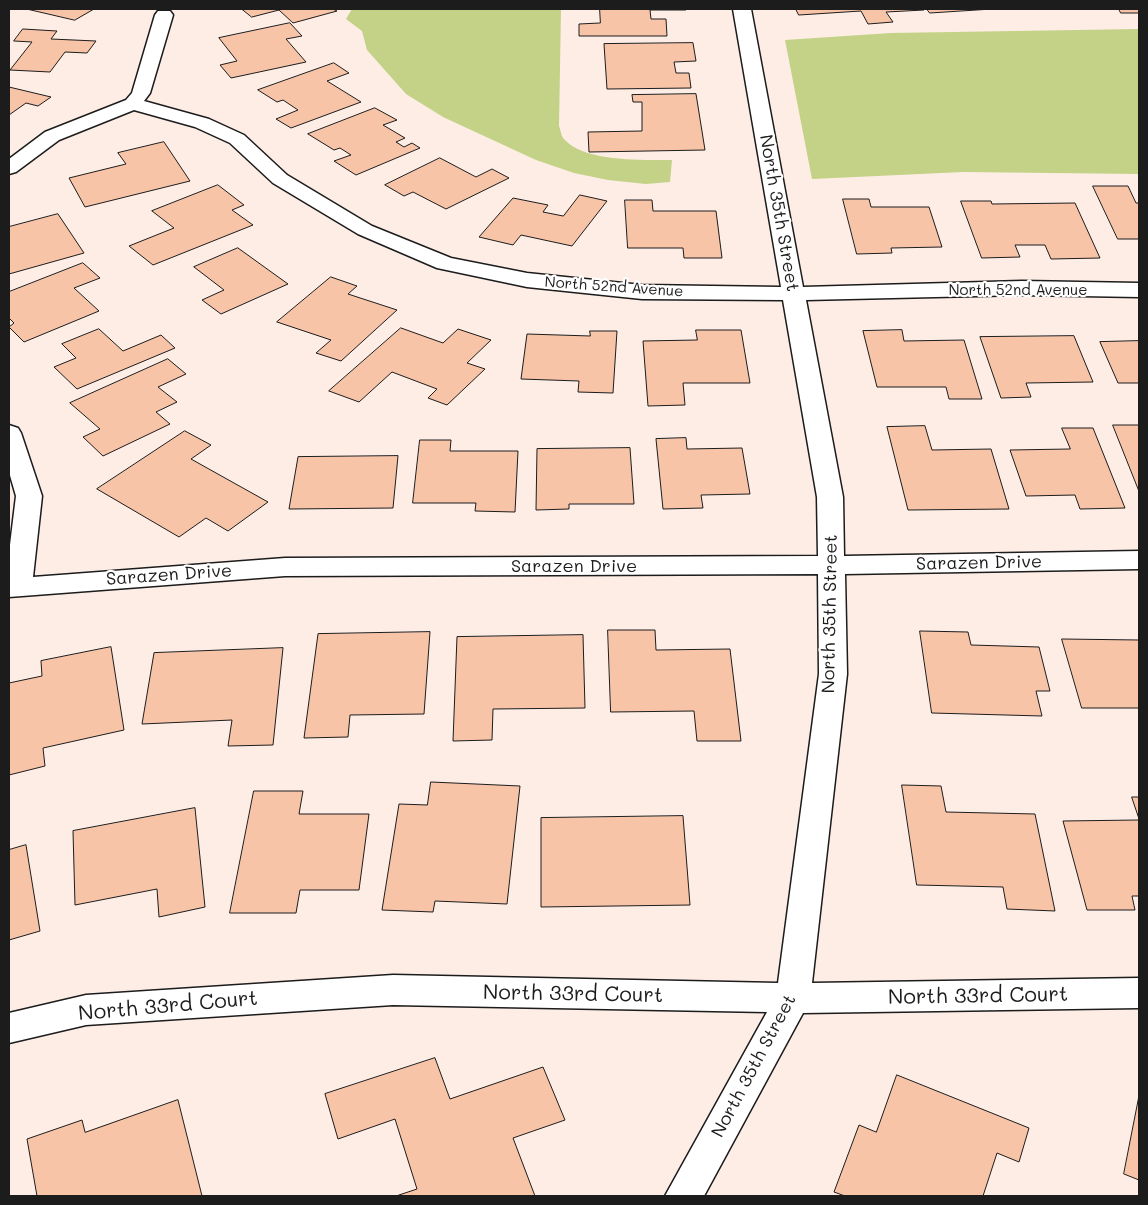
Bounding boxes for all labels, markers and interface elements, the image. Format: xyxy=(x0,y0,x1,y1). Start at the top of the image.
street label: North 35th Street xyxy=(755,133,803,293)
street label: North 52nd Avenue xyxy=(544,273,684,301)
street label: North 52nd Avenue xyxy=(949,281,1087,299)
street label: North 35th Street xyxy=(818,534,842,694)
street label: Sarazen Drive xyxy=(916,551,1042,575)
street label: Sarazen Drive xyxy=(511,555,637,577)
street label: Sarazen Drive xyxy=(105,560,233,590)
street label: North 33rd Court xyxy=(483,980,663,1008)
street label: North 33rd Court xyxy=(888,982,1068,1010)
street label: North 33rd Court xyxy=(77,986,259,1026)
street label: North 35th Street xyxy=(707,991,801,1141)

